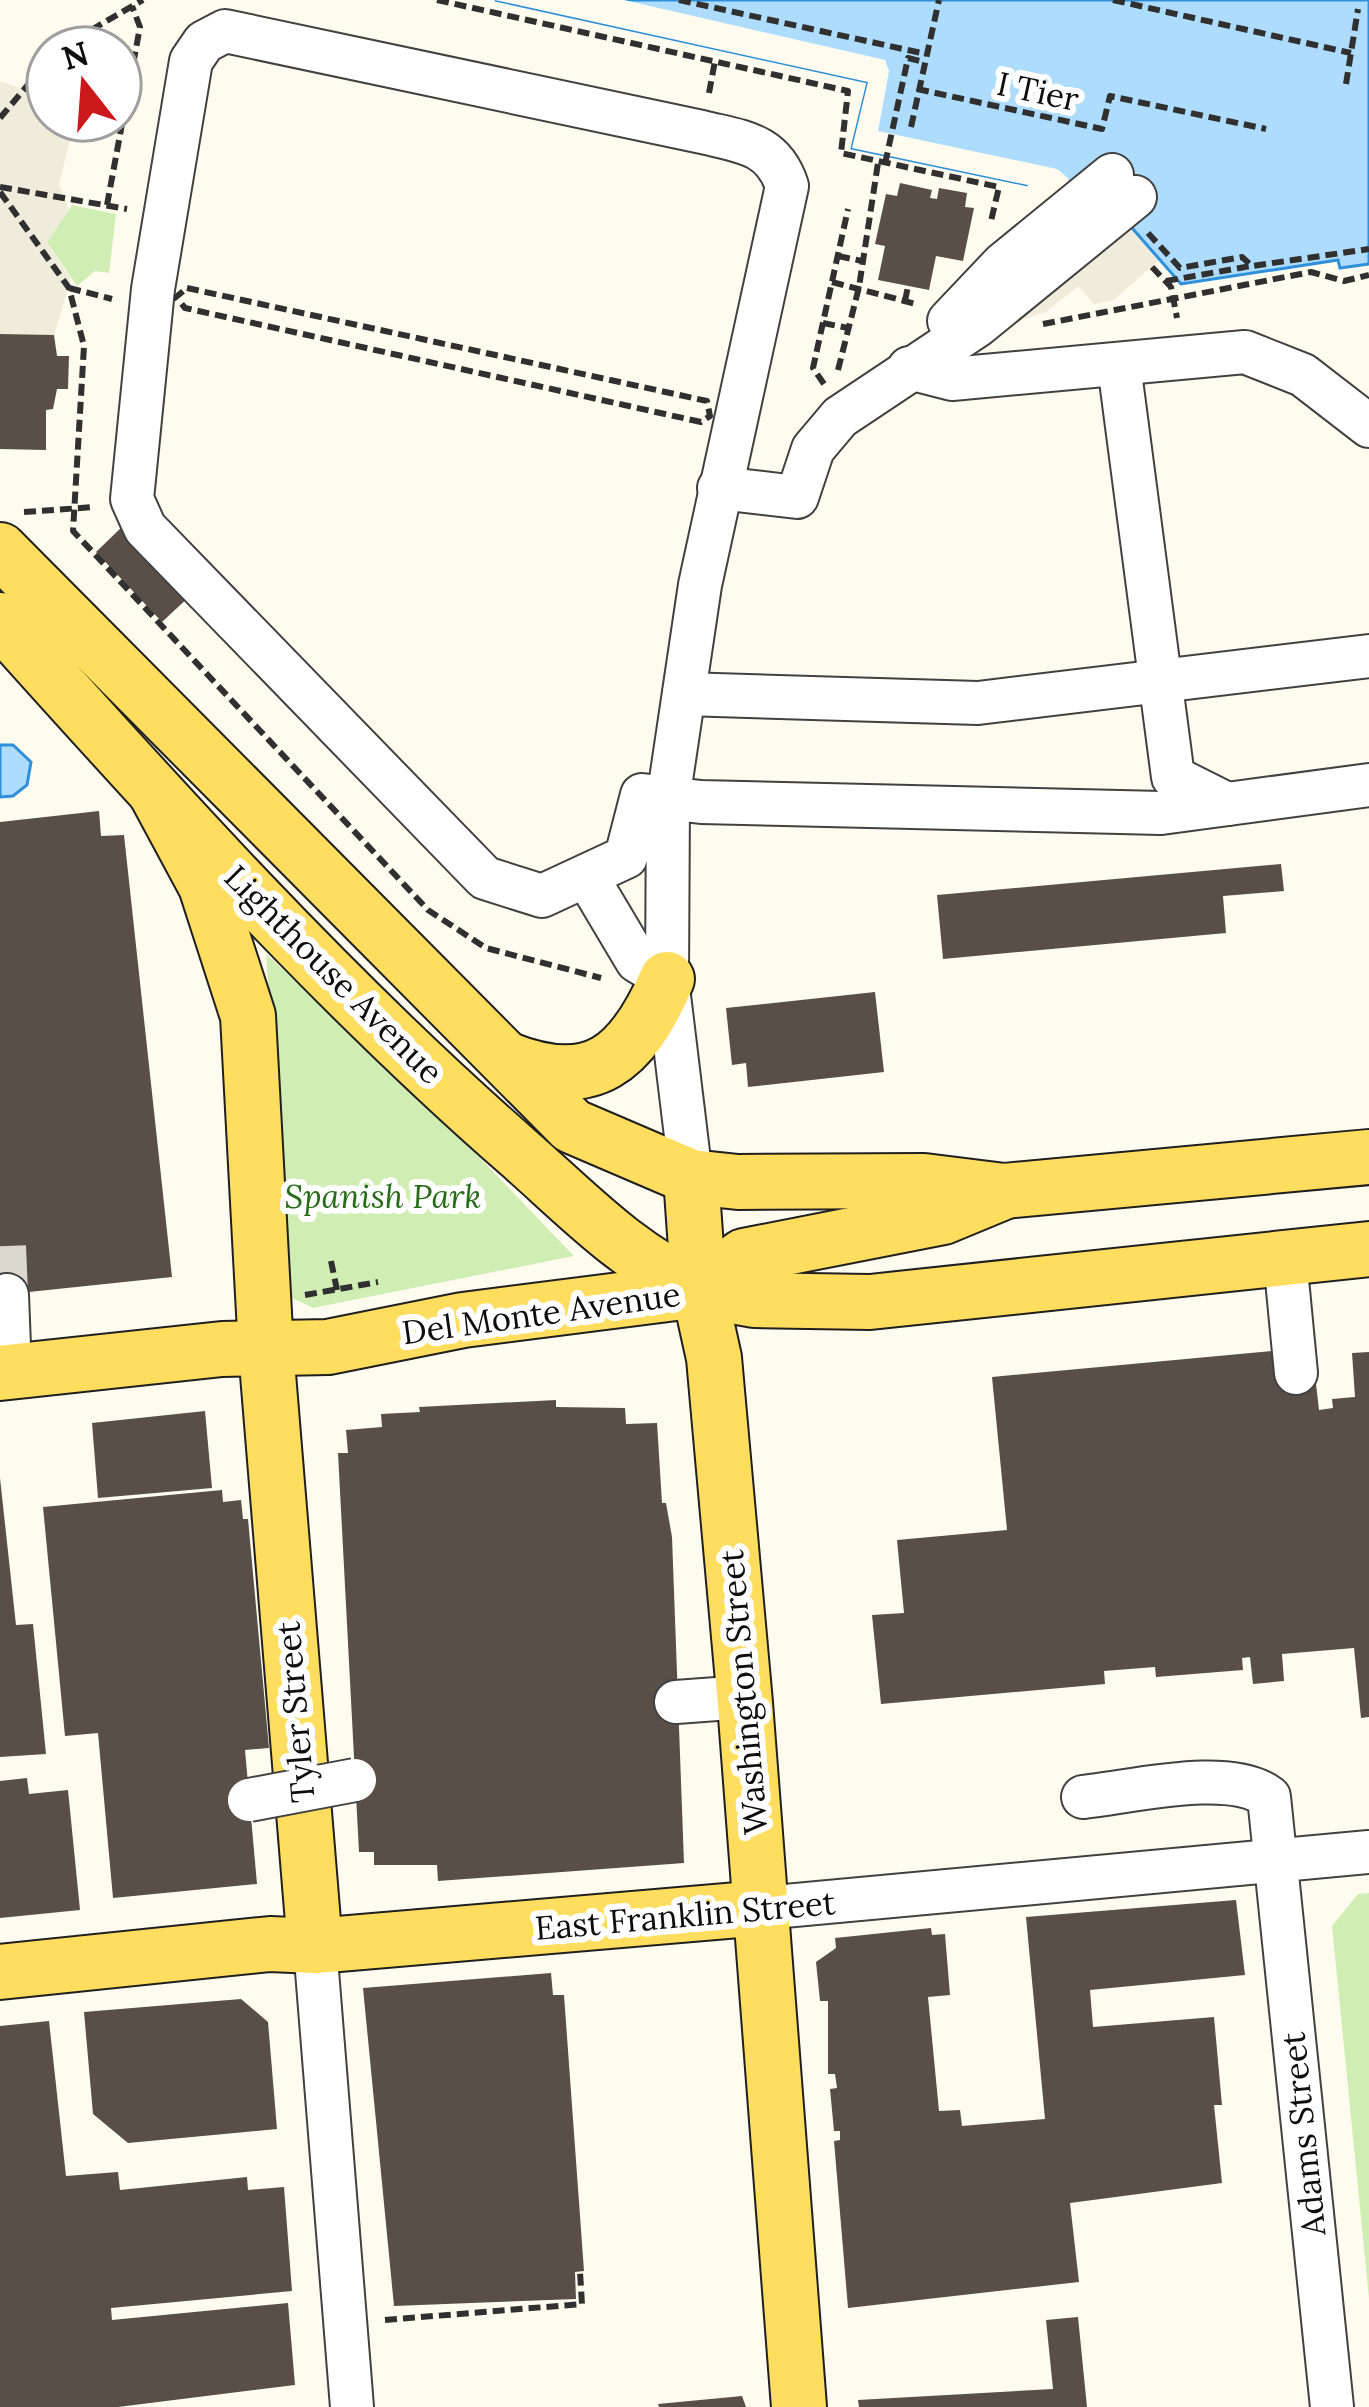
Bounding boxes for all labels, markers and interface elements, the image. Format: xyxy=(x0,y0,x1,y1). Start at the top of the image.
north arrow xyxy=(24,24,144,144)
text: N xyxy=(57,31,94,79)
street label: I Tier xyxy=(993,62,1083,120)
street label: Lighthouse Avenue xyxy=(216,856,452,1092)
park label: Spanish Park xyxy=(284,1175,482,1217)
street label: Del Monte Avenue xyxy=(399,1273,683,1353)
street label: Washington Street xyxy=(710,1548,776,1836)
street label: Tyler Street xyxy=(266,1619,324,1804)
street label: East Franklin Street xyxy=(533,1881,837,1949)
street label: Adams Street xyxy=(1271,2030,1335,2239)

